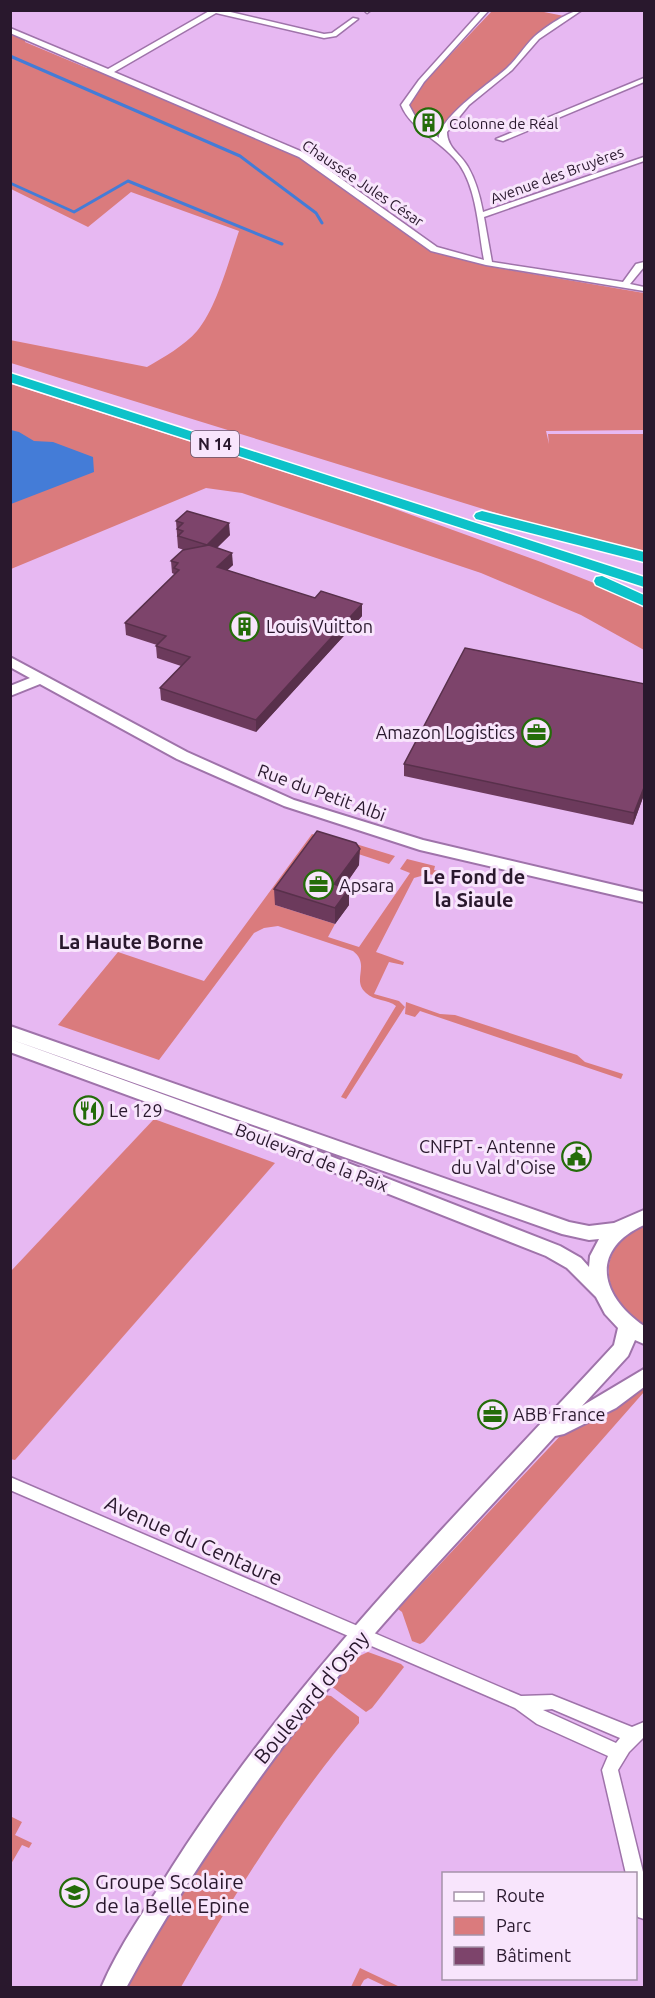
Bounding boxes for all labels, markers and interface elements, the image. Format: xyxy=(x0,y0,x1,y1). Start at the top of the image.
building icon: Colonne de Réal xyxy=(412,107,444,139)
place label: Colonne de Réal xyxy=(449,115,558,132)
street label: Chaussée Jules César xyxy=(299,136,427,230)
street label: Avenue des Bruyères xyxy=(488,143,626,207)
road number: N 14 xyxy=(191,431,239,457)
building icon: Louis Vuitton xyxy=(229,610,261,642)
place label: Louis Vuitton xyxy=(266,616,373,636)
office icon: Amazon Logistics xyxy=(520,716,552,748)
place label: Amazon Logistics xyxy=(376,722,515,742)
street label: Rue du Petit Albi xyxy=(255,760,389,824)
district label: Le Fond de la Siaule xyxy=(423,865,525,911)
office icon: Apsara xyxy=(302,869,334,901)
place label: Apsara xyxy=(339,875,394,895)
district label: La Haute Borne xyxy=(58,930,204,953)
restaurant icon: Le 129 xyxy=(72,1094,104,1126)
place label: Le 129 xyxy=(109,1100,163,1120)
street label: Boulevard de la Paix xyxy=(233,1119,391,1195)
place label: CNFPT - Antenne du Val d'Oise xyxy=(419,1136,556,1177)
public building icon: CNFPT - Antenne du Val d'Oise xyxy=(561,1140,593,1172)
office icon: ABB France xyxy=(476,1398,508,1430)
place label: ABB France xyxy=(513,1404,605,1424)
street label: Avenue du Centaure xyxy=(102,1490,286,1590)
street label: Boulevard d'Osny xyxy=(249,1626,373,1768)
place label: Groupe Scolaire de la Belle Epine xyxy=(95,1869,250,1917)
legend xyxy=(442,1872,637,1980)
school or university icon: Groupe Scolaire de la Belle Epine xyxy=(58,1877,90,1909)
text: Route xyxy=(496,1885,545,1905)
text: Parc xyxy=(496,1915,531,1935)
text: Bâtiment xyxy=(496,1945,571,1965)

